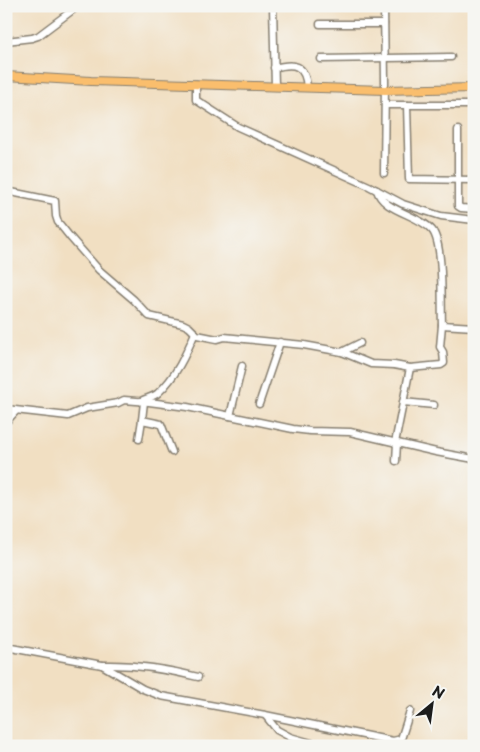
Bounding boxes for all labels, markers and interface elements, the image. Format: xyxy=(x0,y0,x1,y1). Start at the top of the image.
north arrow xyxy=(408,680,458,730)
text: N xyxy=(429,680,448,704)

